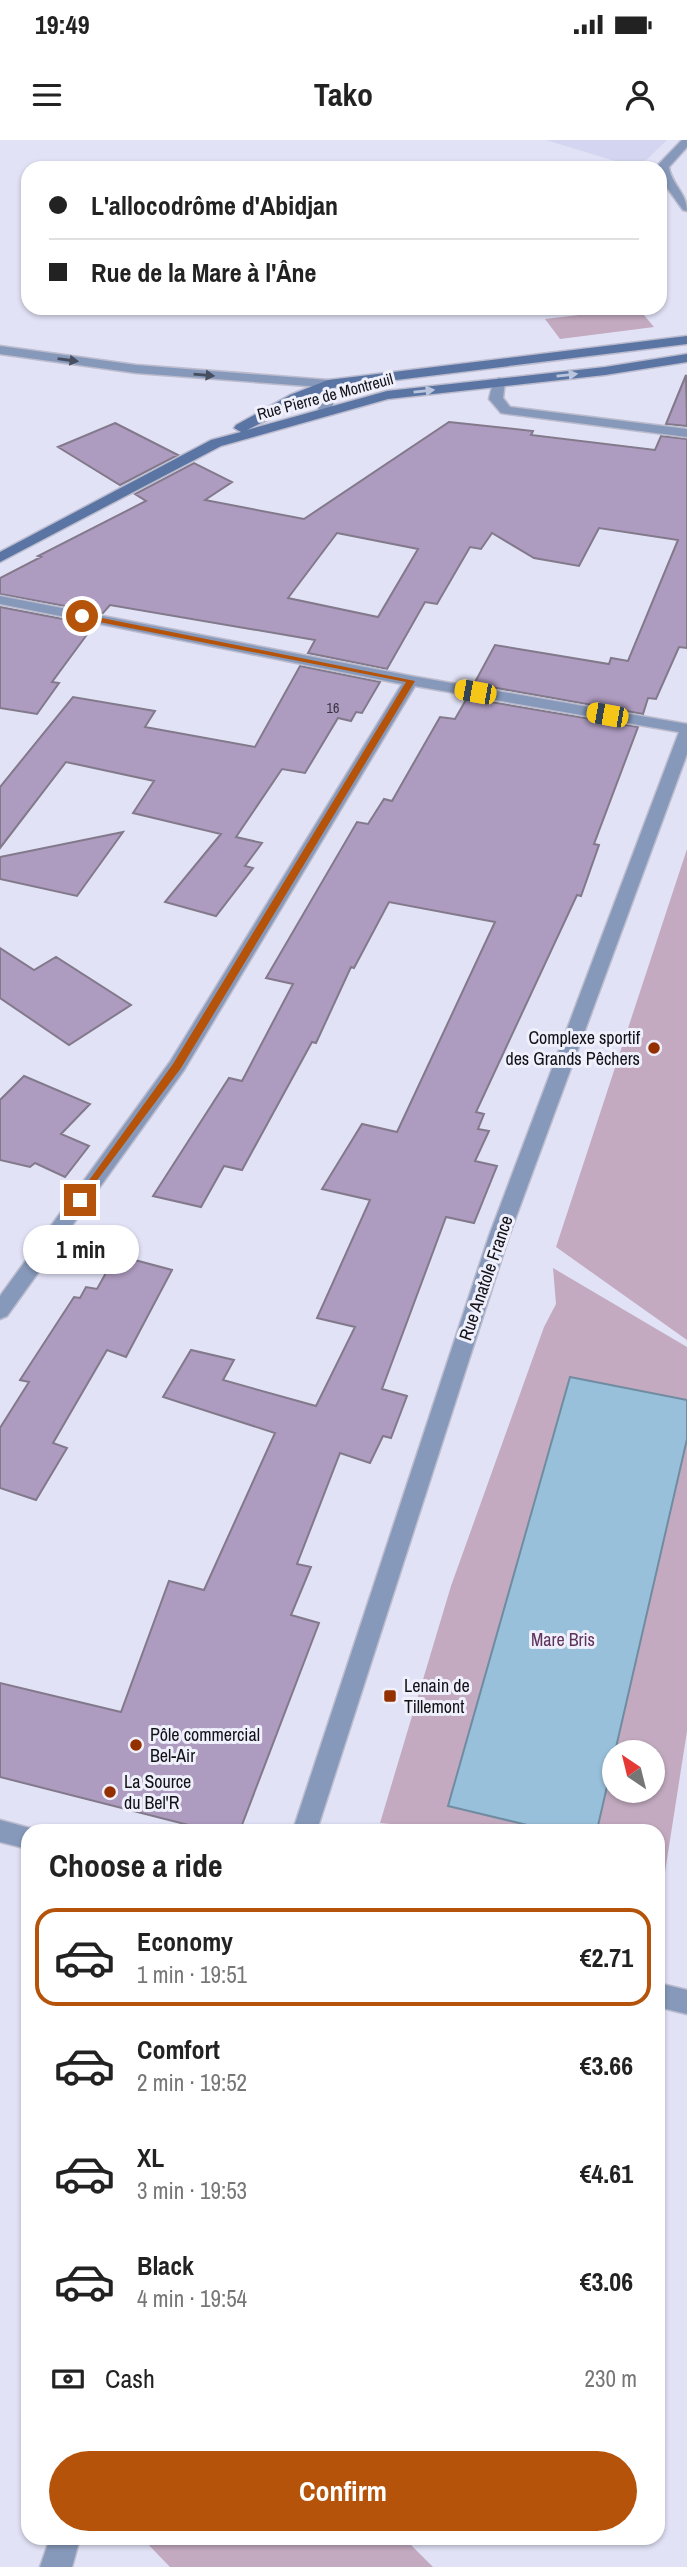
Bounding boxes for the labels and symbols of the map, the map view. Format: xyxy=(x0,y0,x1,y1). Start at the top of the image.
one-way arrow xyxy=(57,354,79,365)
street label: Rue Pierre de Montreuil xyxy=(255,367,396,425)
one-way arrow xyxy=(556,369,578,380)
one-way arrow xyxy=(193,370,215,381)
one-way arrow xyxy=(414,385,436,396)
route start xyxy=(66,600,98,632)
car xyxy=(453,678,498,706)
house number: 16 xyxy=(327,699,339,717)
car xyxy=(585,701,630,729)
place label: Complexe sportif des Grands Pêchers xyxy=(505,1025,641,1071)
marker: Complexe sportif des Grands Pêchers xyxy=(646,1040,662,1056)
route end xyxy=(64,1184,96,1216)
street label: Rue Anatole France xyxy=(452,1212,519,1344)
callout: 1 min xyxy=(22,1224,138,1274)
park label: Mare Bris xyxy=(531,1627,595,1652)
place label: Lenain de Tillemont xyxy=(404,1673,470,1719)
marker: Lenain de Tillemont xyxy=(382,1688,398,1704)
place label: Pôle commercial Bel-Air xyxy=(150,1722,260,1768)
marker: Pôle commercial Bel-Air xyxy=(128,1737,144,1753)
north arrow xyxy=(602,1740,665,1802)
place label: La Source du Bel'R xyxy=(124,1769,191,1815)
marker: La Source du Bel'R xyxy=(102,1784,118,1800)

